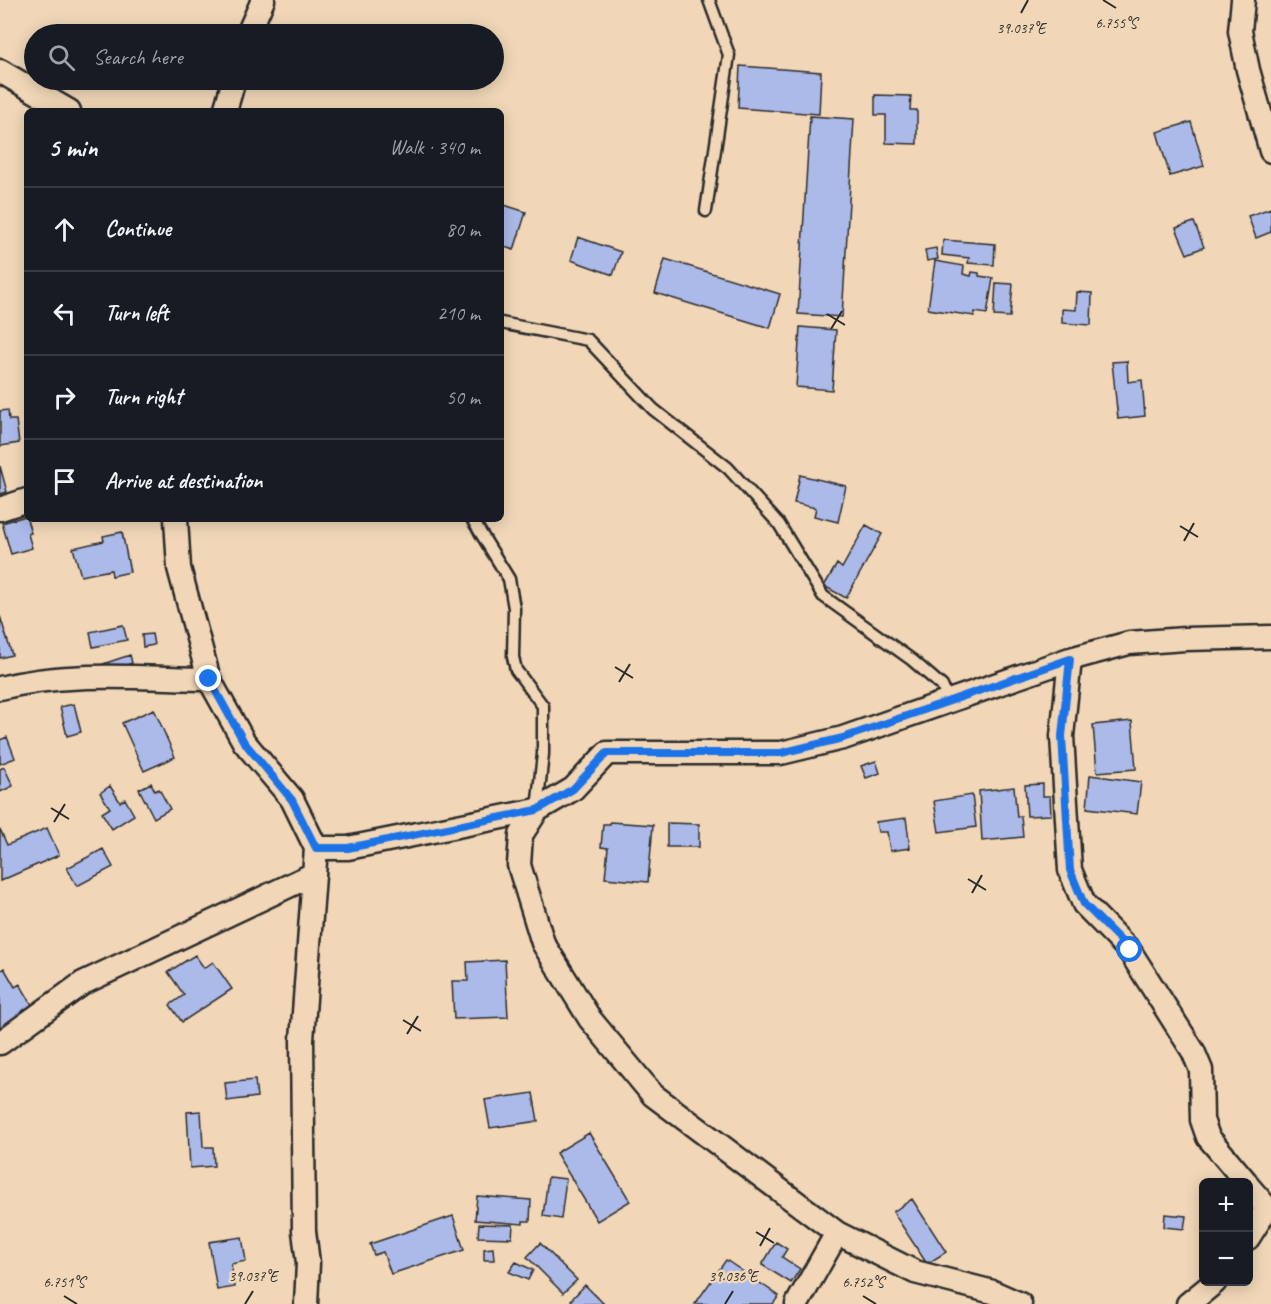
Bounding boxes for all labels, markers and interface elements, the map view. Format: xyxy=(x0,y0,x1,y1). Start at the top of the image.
text: 6.755°S xyxy=(1095,14,1139,33)
text: 39.037°E xyxy=(997,19,1048,38)
search box xyxy=(24,24,504,90)
icon: search xyxy=(45,41,78,74)
text: Search here xyxy=(93,43,183,71)
text: 5 min xyxy=(48,131,97,164)
text: Walk · 340 m xyxy=(390,135,480,160)
icon: ahead xyxy=(48,213,81,246)
text: Continue xyxy=(105,215,171,243)
text: 80 m xyxy=(446,217,480,242)
icon: left xyxy=(48,297,81,330)
text: Turn left xyxy=(105,299,169,327)
text: 210 m xyxy=(437,301,480,326)
icon: right xyxy=(48,381,81,414)
text: Turn right xyxy=(105,383,182,411)
text: 50 m xyxy=(446,385,480,410)
icon: arrive xyxy=(48,465,81,498)
text: Arrive at destination xyxy=(105,467,262,495)
route end xyxy=(195,665,221,691)
route start xyxy=(1116,936,1142,962)
map controls xyxy=(1199,1178,1253,1286)
button: + xyxy=(1199,1178,1253,1232)
button: − xyxy=(1199,1232,1253,1286)
text: 39.037°E xyxy=(229,1267,280,1286)
text: 39.036°E xyxy=(709,1267,760,1286)
text: 6.751°S xyxy=(43,1273,87,1292)
text: 6.752°S xyxy=(842,1273,886,1292)

